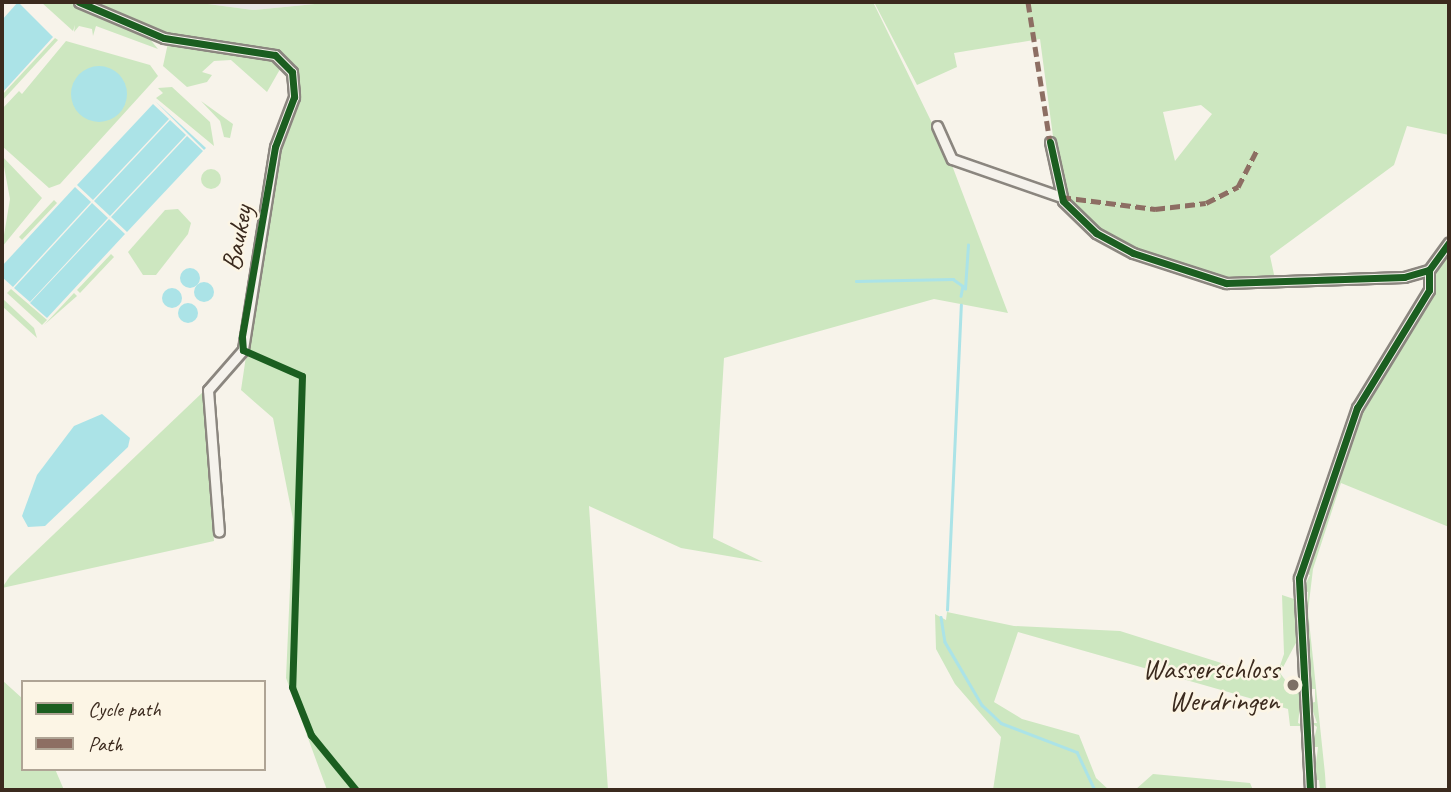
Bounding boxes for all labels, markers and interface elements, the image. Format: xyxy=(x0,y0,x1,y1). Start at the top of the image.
street label: Baukey xyxy=(214,202,260,274)
place label: Wasserschloss Werdringen xyxy=(1143,652,1279,718)
marker: Wasserschloss Werdringen xyxy=(1285,677,1301,693)
legend xyxy=(21,680,266,771)
text: Cycle path xyxy=(88,696,161,722)
text: Path xyxy=(88,731,123,757)

